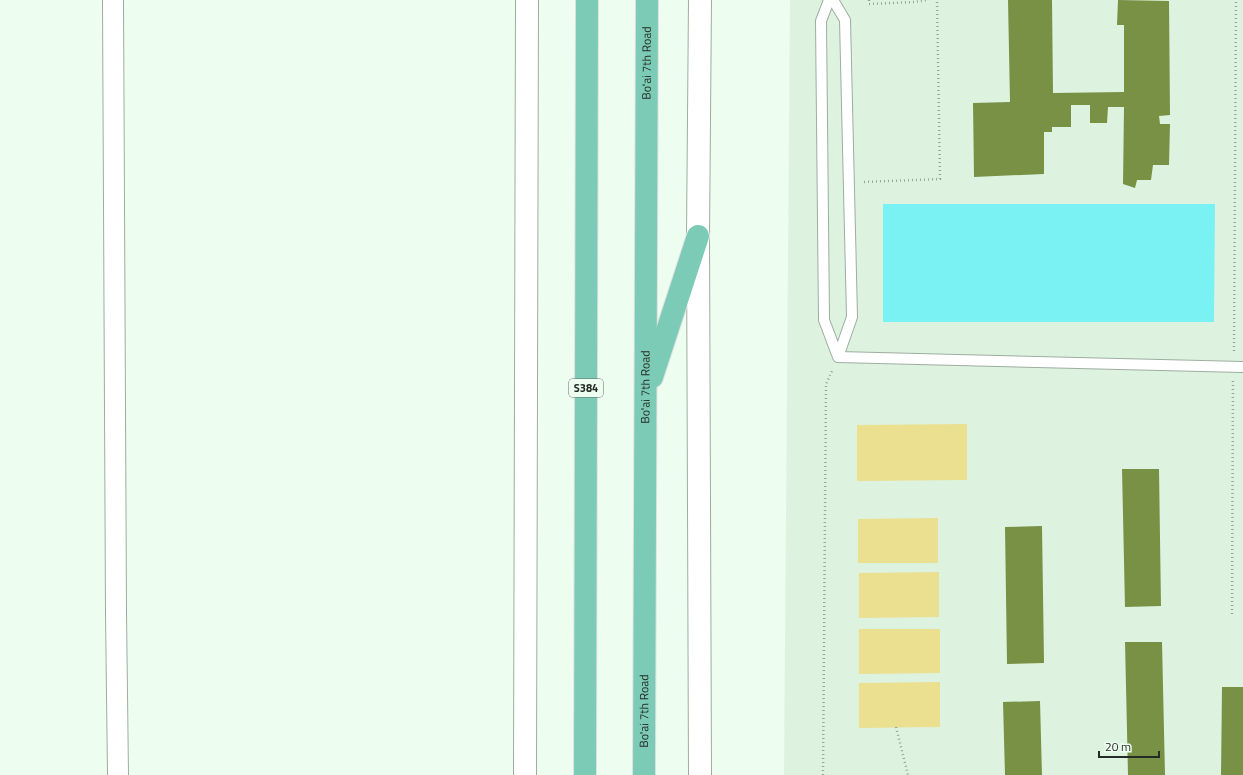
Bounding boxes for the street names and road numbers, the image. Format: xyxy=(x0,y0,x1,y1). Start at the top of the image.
street label: Bo'ai 7th Road xyxy=(637,26,656,100)
street label: Bo'ai 7th Road xyxy=(635,350,655,424)
road number: S384 xyxy=(569,379,603,397)
street label: Bo'ai 7th Road xyxy=(634,674,653,748)

